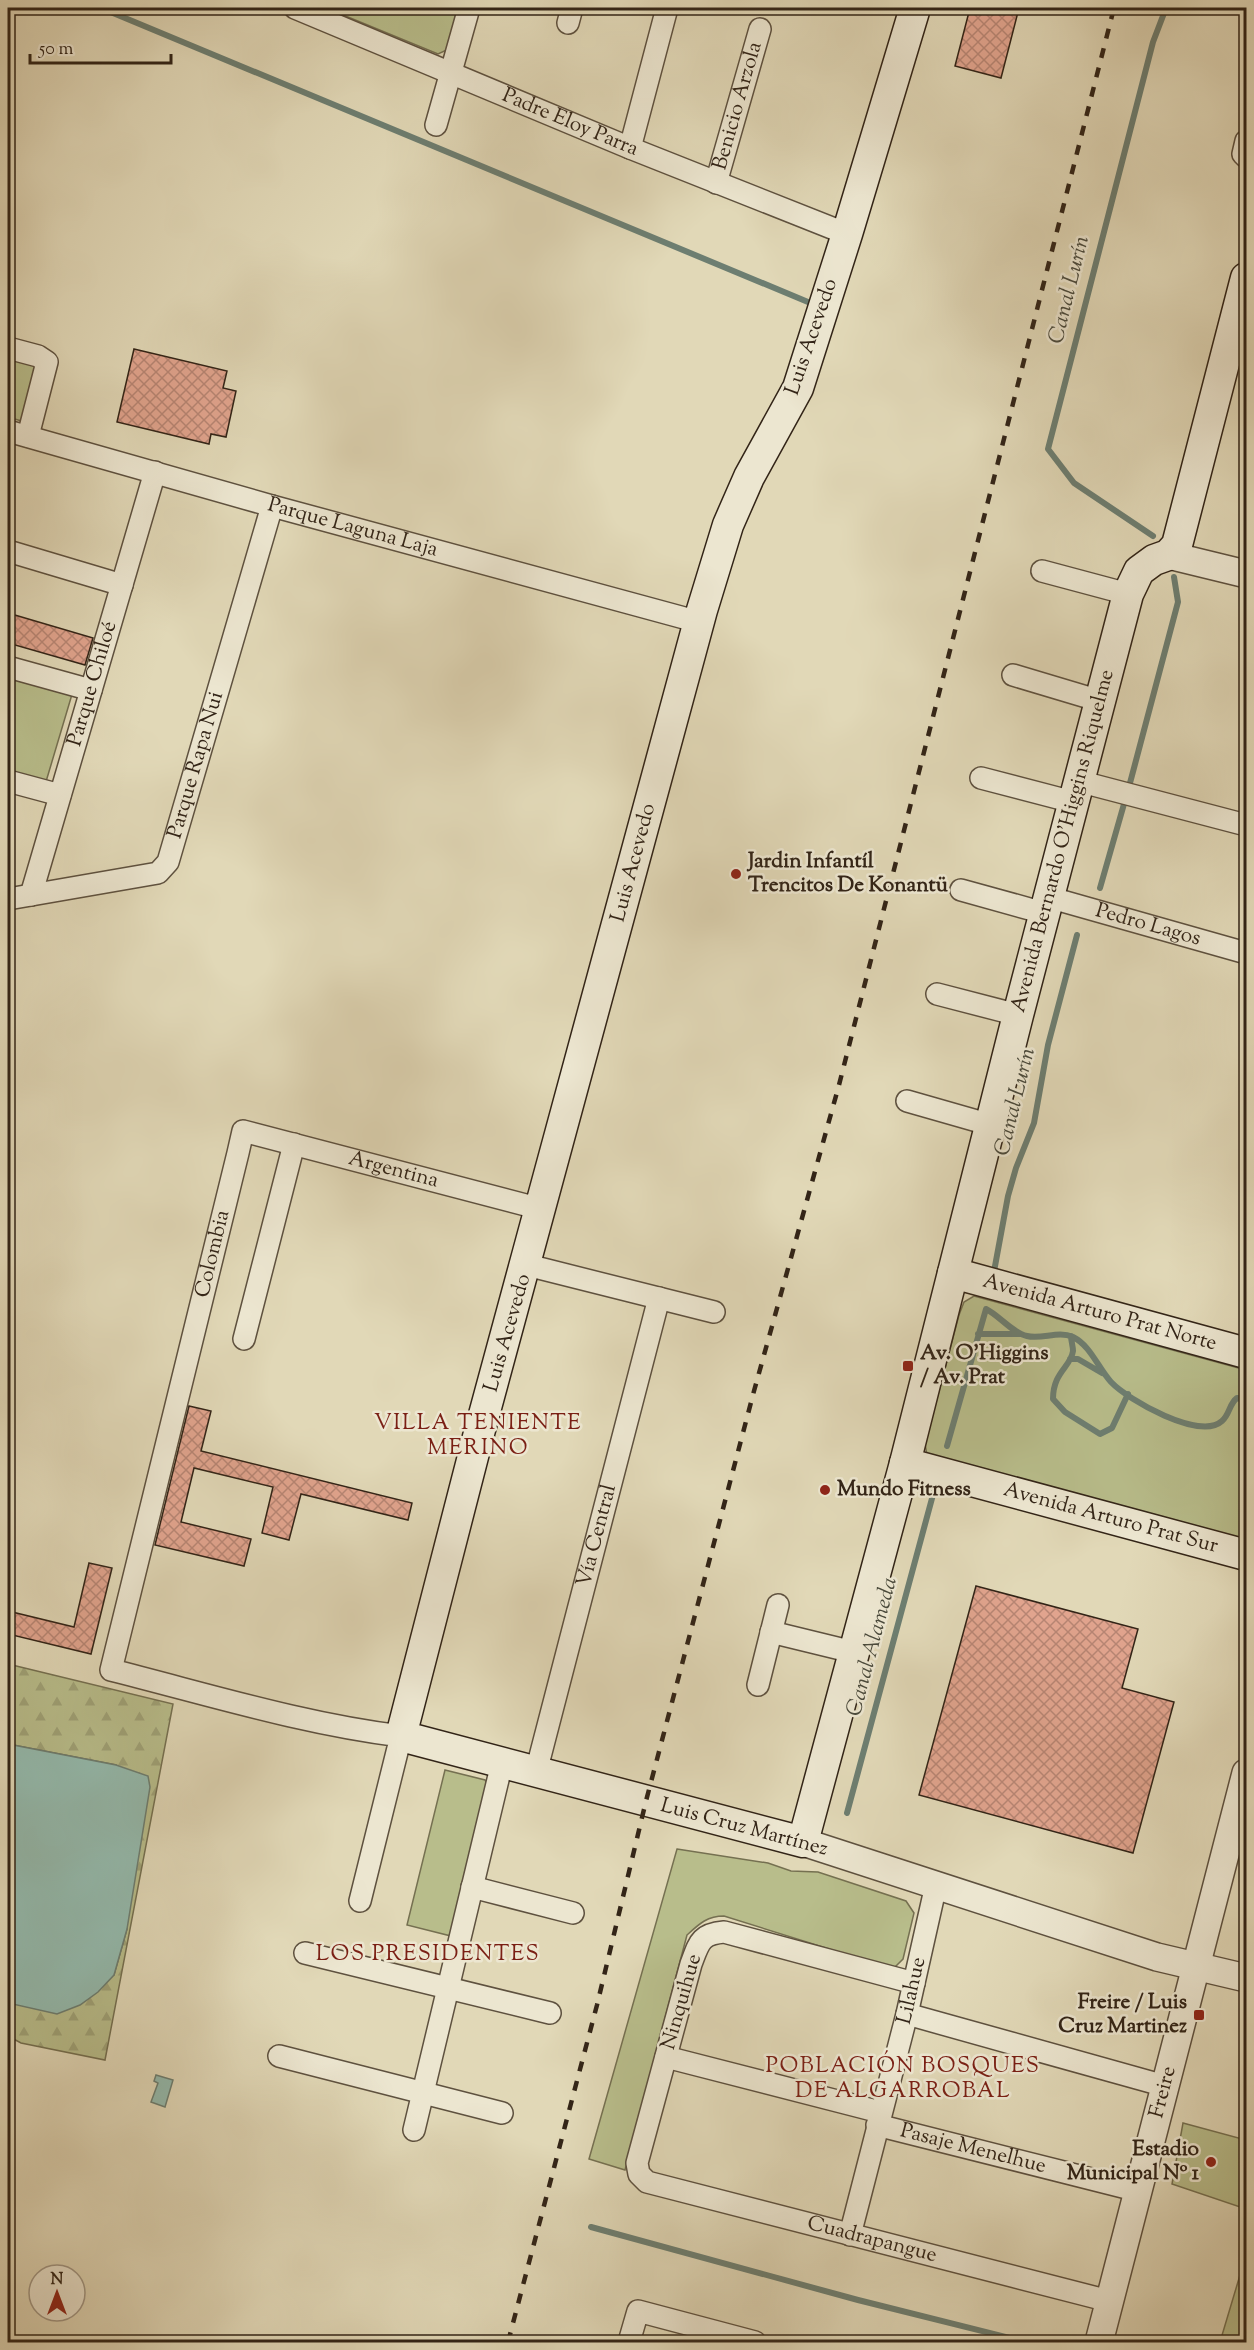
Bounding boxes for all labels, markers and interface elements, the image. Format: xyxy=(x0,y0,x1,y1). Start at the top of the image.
scale bar xyxy=(30,27,171,65)
text: 50 m xyxy=(38,37,74,63)
street label: Benicio Arzola xyxy=(705,38,771,174)
street label: Padre Eloy Parra xyxy=(497,81,643,165)
water label: Canal Lurín xyxy=(1041,232,1099,347)
street label: Luis Acevedo xyxy=(778,275,846,399)
street label: Parque Laguna Laja xyxy=(264,490,442,565)
street label: Parque Chiloé xyxy=(60,618,125,750)
street label: Avenida Bernardo O'Higgins Riquelme xyxy=(1004,666,1123,1016)
street label: Parque Rapa Nui xyxy=(161,688,232,842)
street label: Luis Acevedo xyxy=(604,800,664,926)
place label: Jardin Infantíl Trencitos De Konantü xyxy=(746,847,949,901)
marker: Jardin Infantíl Trencitos De Konantü xyxy=(729,867,743,881)
street label: Pedro Lagos xyxy=(1092,896,1204,954)
water label: Canal Lurín xyxy=(987,1044,1045,1159)
street label: Argentina xyxy=(345,1144,442,1197)
street label: Colombia xyxy=(188,1207,238,1301)
street label: Avenida Arturo Prat Norte xyxy=(979,1267,1220,1359)
street label: Luis Acevedo xyxy=(477,1270,539,1396)
place label: Av. O'Higgins / Av. Prat xyxy=(920,1339,1049,1393)
marker: Av. O'Higgins / Av. Prat xyxy=(901,1359,915,1373)
district label: VILLA TENIENTE MERINO xyxy=(374,1408,582,1465)
place label: Mundo Fitness xyxy=(837,1475,971,1505)
street label: Avenida Arturo Prat Sur xyxy=(1000,1475,1221,1562)
street label: Vía Central xyxy=(570,1481,625,1590)
marker: Mundo Fitness xyxy=(818,1483,832,1497)
water label: Canal Alameda xyxy=(839,1574,907,1720)
street label: Luis Cruz Martínez xyxy=(657,1791,831,1865)
district label: LOS PRESIDENTES xyxy=(316,1939,540,1971)
street label: Ninquihue xyxy=(654,1951,710,2053)
street label: Lilahue xyxy=(890,1954,934,2028)
place label: Freire / Luis Cruz Martinez xyxy=(1058,1988,1187,2042)
marker: Freire / Luis Cruz Martinez xyxy=(1192,2008,1206,2022)
district label: POBLACIÓN BOSQUES DE ALGARROBAL xyxy=(766,2050,1040,2108)
street label: Freire xyxy=(1142,2063,1185,2121)
street label: Pasaje Menelhue xyxy=(897,2116,1049,2182)
place label: Estadio Municipal Nº 1 xyxy=(1067,2135,1200,2189)
marker: Estadio Municipal Nº 1 xyxy=(1204,2155,1218,2169)
street label: Cuadrapangue xyxy=(804,2209,940,2271)
north arrow xyxy=(27,2263,87,2323)
text: N xyxy=(51,2269,64,2292)

